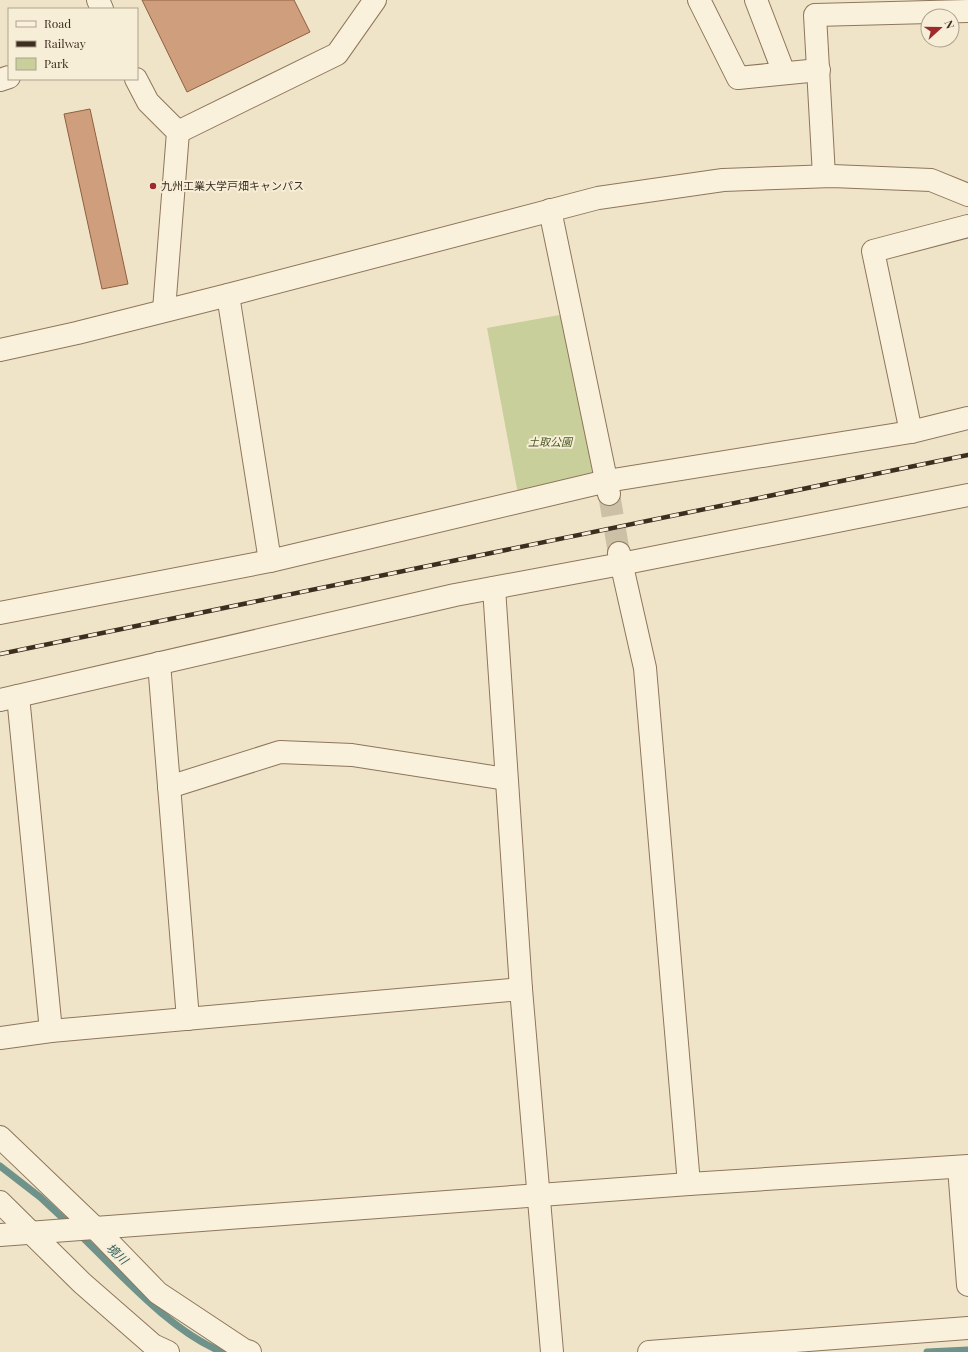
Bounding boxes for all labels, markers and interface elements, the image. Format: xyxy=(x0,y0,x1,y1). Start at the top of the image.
legend xyxy=(8,8,138,80)
north arrow xyxy=(920,8,960,48)
text: Road xyxy=(44,15,71,31)
text: N xyxy=(941,18,958,31)
text: Railway xyxy=(44,35,86,51)
text: Park xyxy=(44,55,69,71)
place label: 九州工業大学戸畑キャンパス xyxy=(161,178,304,193)
marker: 九州工業大学戸畑キャンパス xyxy=(148,181,158,191)
park label: 土取公園 xyxy=(528,434,574,449)
water label: 境川 xyxy=(103,1239,133,1269)

